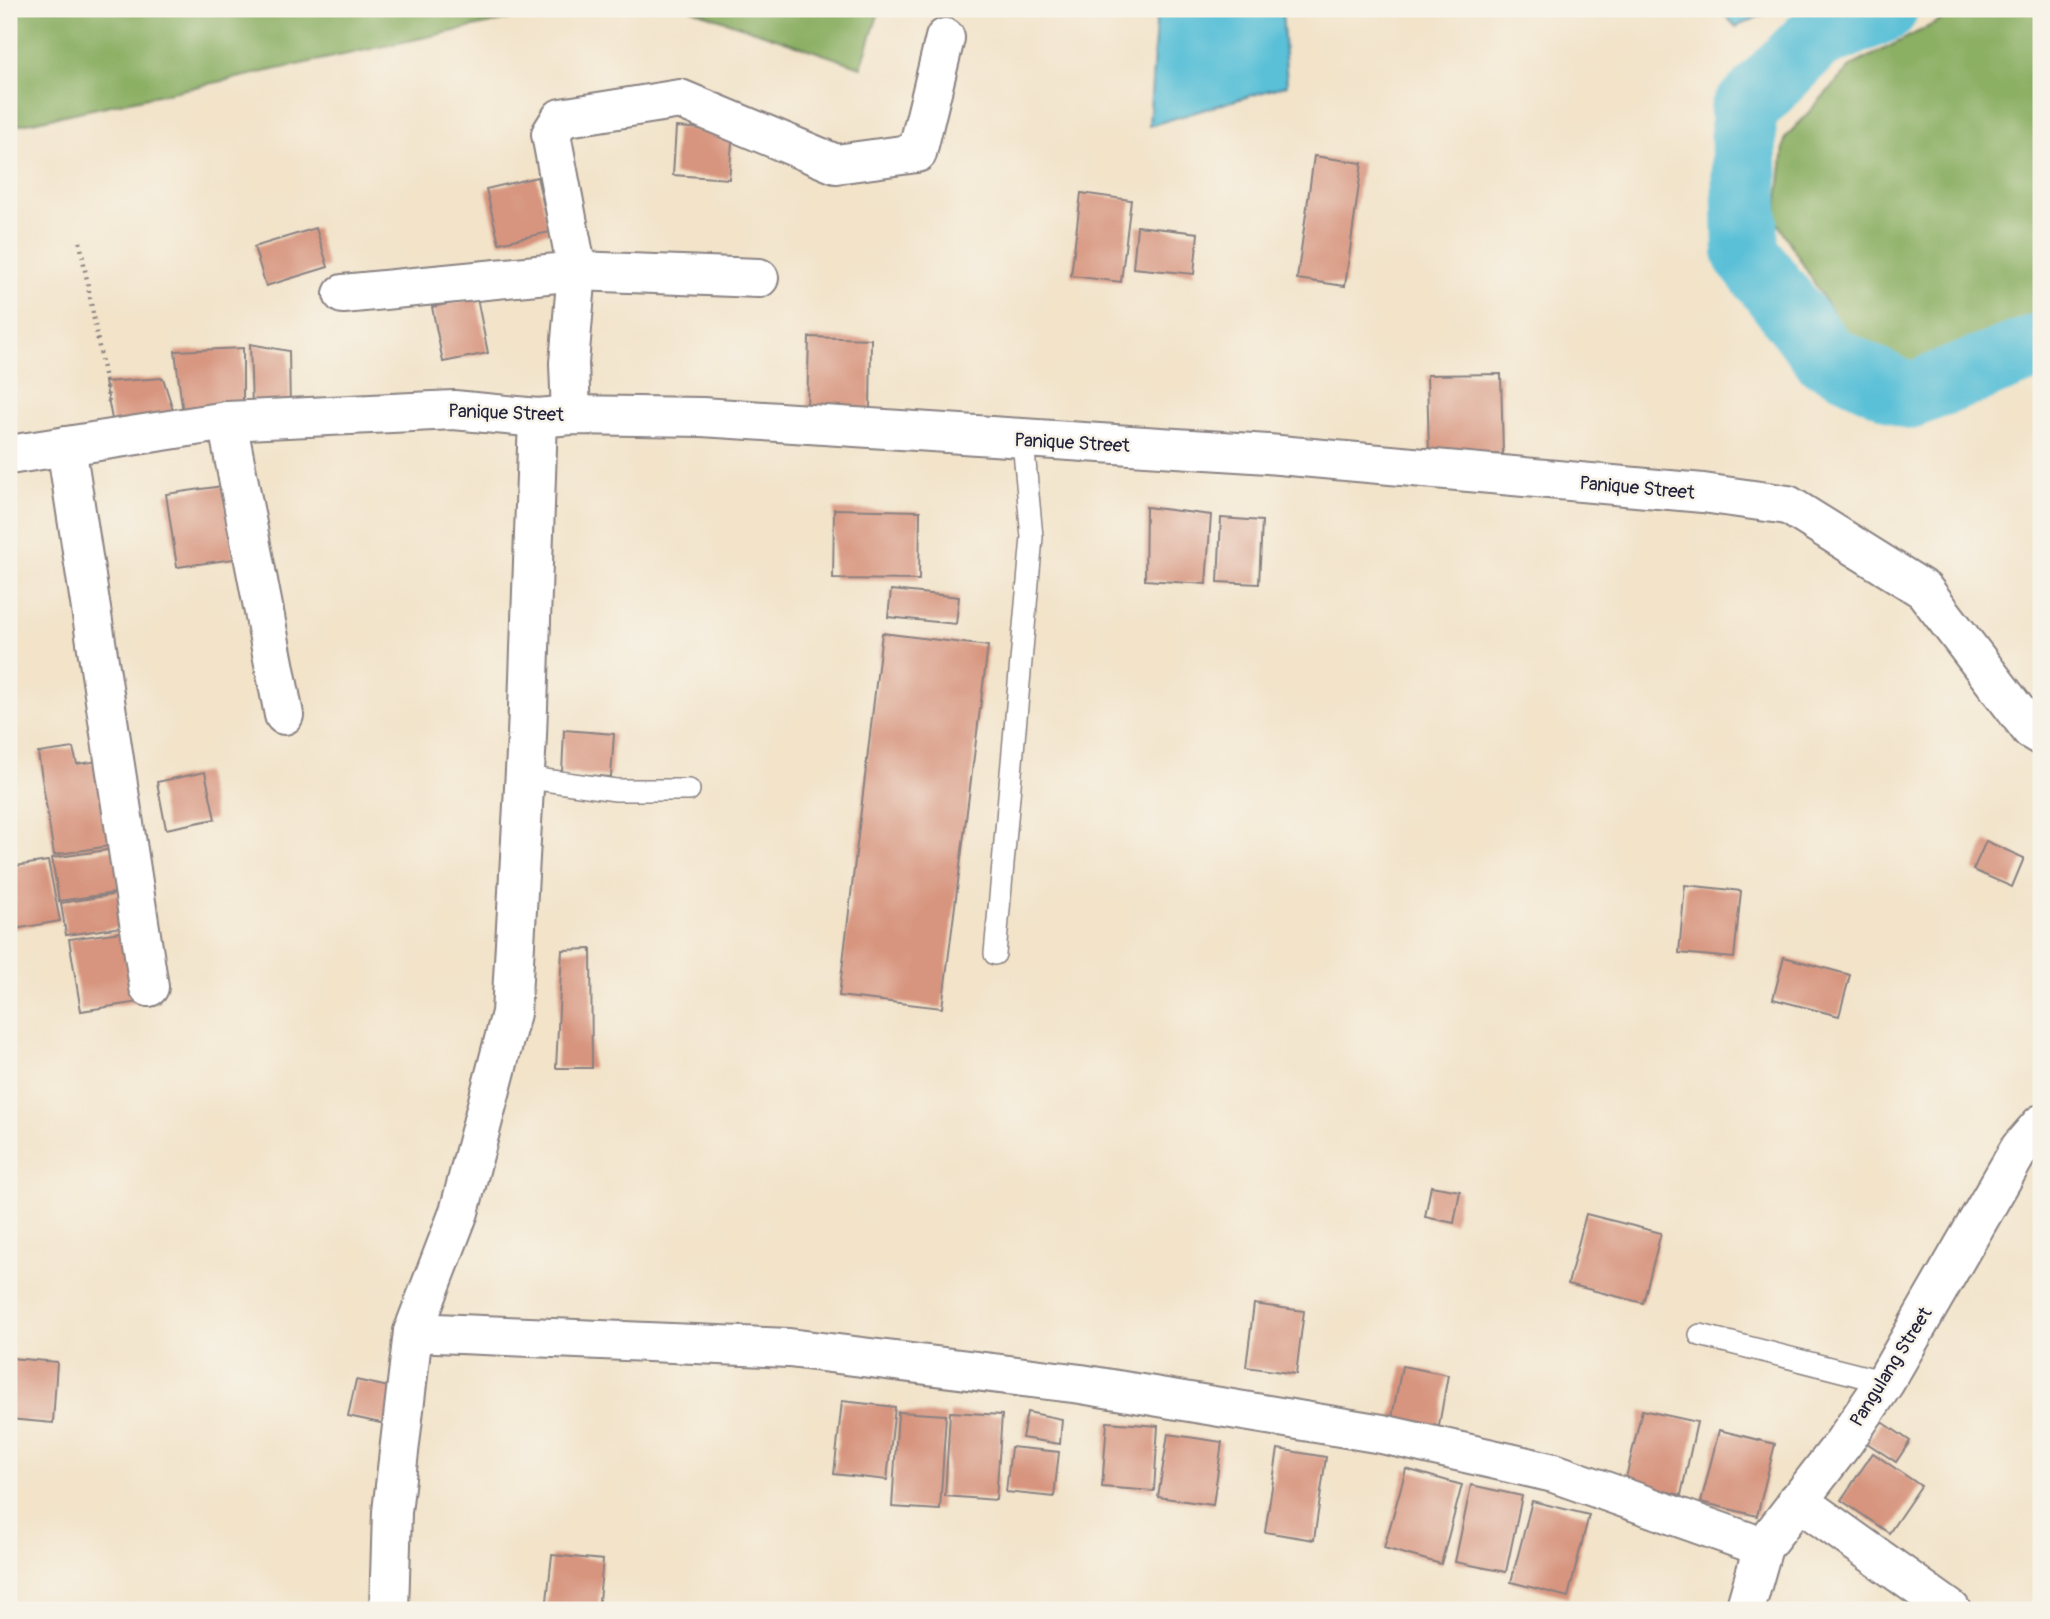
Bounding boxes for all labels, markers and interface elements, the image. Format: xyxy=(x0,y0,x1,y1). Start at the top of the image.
street label: Panique Street xyxy=(448,399,565,427)
street label: Panique Street xyxy=(1014,428,1131,458)
street label: Panique Street xyxy=(1578,471,1696,505)
street label: Pangulang Street xyxy=(1845,1302,1938,1431)

